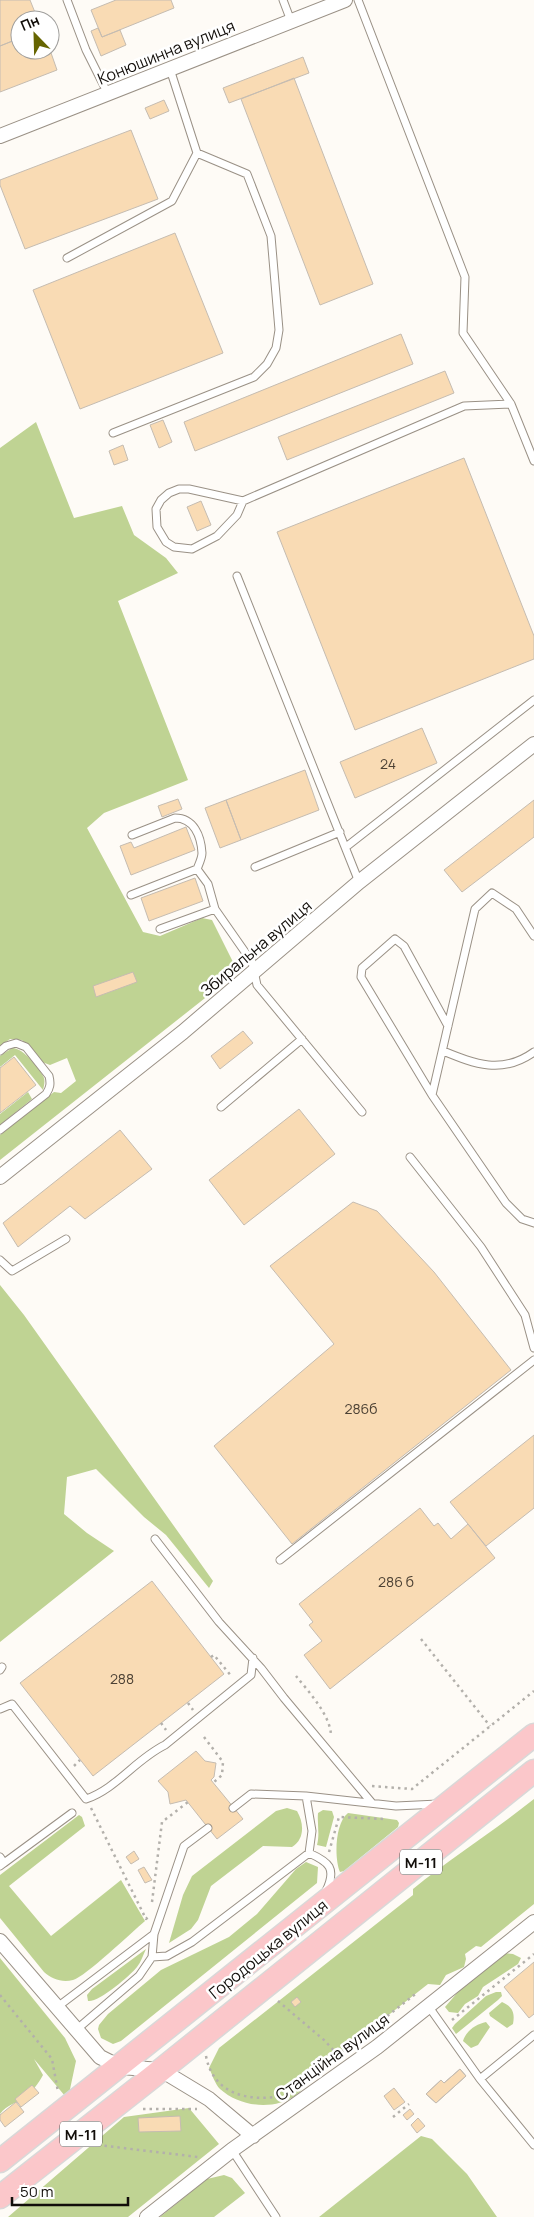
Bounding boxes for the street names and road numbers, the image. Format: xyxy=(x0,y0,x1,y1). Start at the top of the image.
street label: Конюшинна вулиця xyxy=(94,14,238,90)
street label: Збиральна вулиця xyxy=(196,895,316,1001)
road number: М-11 xyxy=(400,1850,442,1874)
street label: Городоцька вулиця xyxy=(204,1894,332,2004)
street label: Станційна вулиця xyxy=(271,2008,393,2106)
road number: М-11 xyxy=(60,2122,102,2146)

